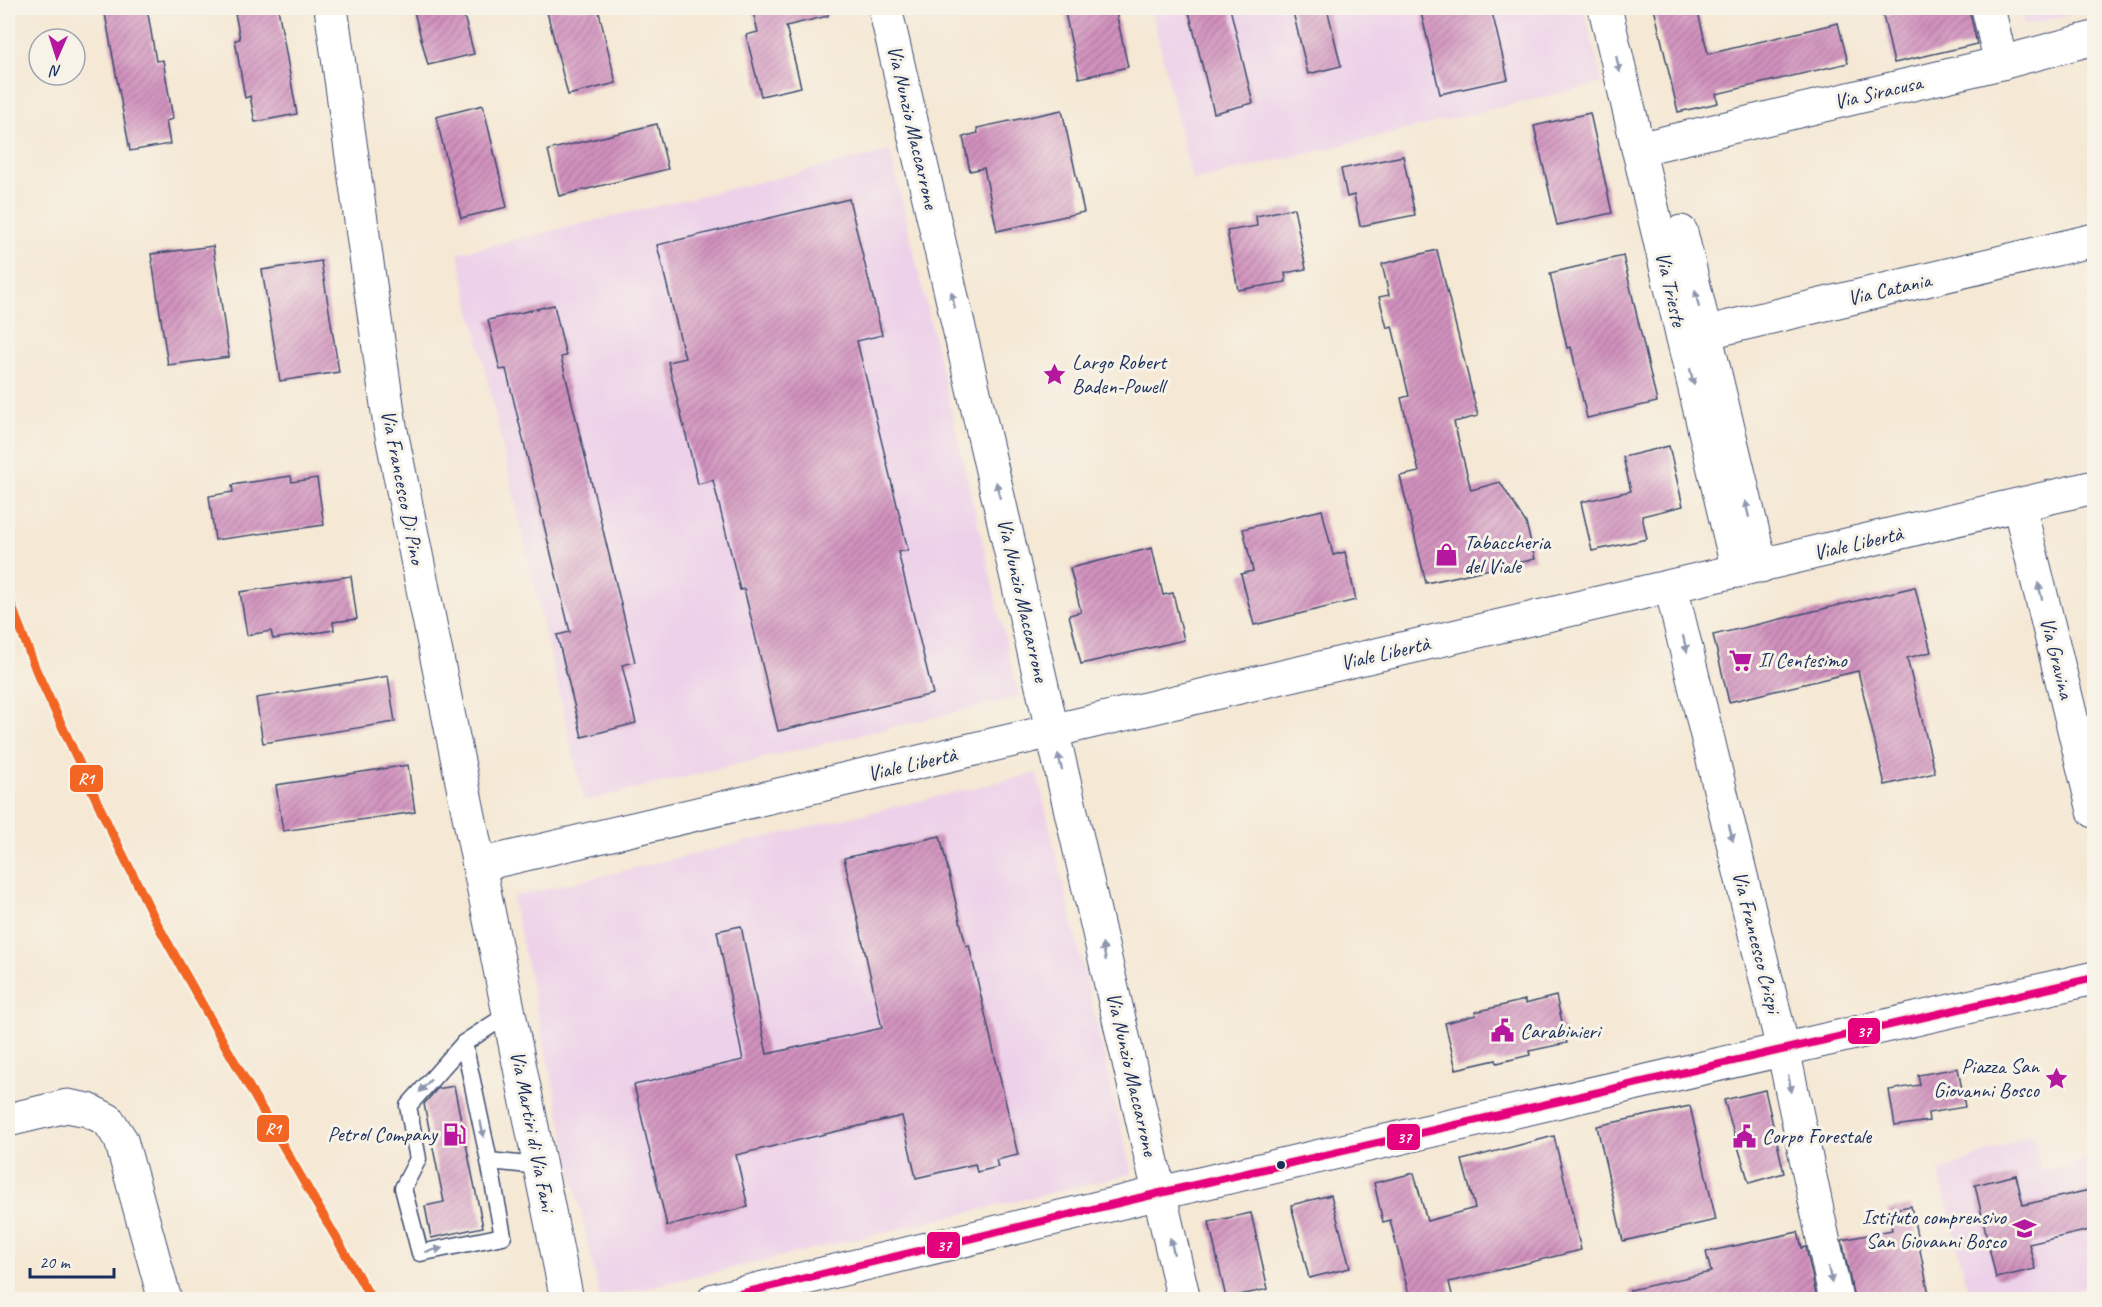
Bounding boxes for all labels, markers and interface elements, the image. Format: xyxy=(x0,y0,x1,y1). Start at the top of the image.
north arrow xyxy=(27,27,87,87)
street label: Via Nunzio Maccarrone xyxy=(882,43,945,212)
one-way arrow xyxy=(1614,55,1624,74)
text: N xyxy=(48,61,62,81)
street label: Via Siracusa xyxy=(1832,69,1927,115)
street label: Via Trieste xyxy=(1650,249,1692,330)
street label: Via Catania xyxy=(1845,266,1935,311)
one-way arrow xyxy=(948,290,957,309)
one-way arrow xyxy=(1692,290,1702,308)
place label: Largo Robert Baden-Powell xyxy=(1072,349,1168,399)
place icon: Largo Robert Baden-Powell xyxy=(1041,361,1067,387)
one-way arrow xyxy=(1687,368,1697,386)
street label: Via Francesco Di Pino xyxy=(375,408,431,569)
one-way arrow xyxy=(992,481,1002,499)
one-way arrow xyxy=(1742,500,1752,518)
street label: Via Nunzio Maccarrone xyxy=(992,516,1055,685)
street label: Viale Libertà xyxy=(1811,520,1907,566)
place label: Tabaccheria del Viale xyxy=(1464,529,1552,579)
shop icon: Tabaccheria del Viale xyxy=(1433,541,1459,567)
one-way arrow xyxy=(2035,581,2045,600)
street label: Via Gravina xyxy=(2034,615,2080,703)
street label: Viale Libertà xyxy=(1338,630,1434,676)
one-way arrow xyxy=(1680,634,1690,653)
supermarket icon: Il Centesimo xyxy=(1727,647,1753,673)
place label: Il Centesimo xyxy=(1758,647,1848,673)
street label: Viale Libertà xyxy=(865,741,961,787)
one-way arrow xyxy=(1055,753,1065,771)
line badge: R1 xyxy=(69,764,104,793)
text: R1 xyxy=(78,769,96,789)
one-way arrow xyxy=(1726,824,1736,842)
street label: Via Francesco Crispi xyxy=(1727,868,1788,1018)
one-way arrow xyxy=(1099,942,1108,961)
street label: Via Nunzio Maccarrone xyxy=(1101,990,1164,1159)
line badge: 37 xyxy=(1847,1017,1881,1045)
public building icon: Carabinieri xyxy=(1489,1018,1515,1044)
place label: Carabinieri xyxy=(1520,1018,1603,1044)
text: 37 xyxy=(1857,1022,1873,1042)
street label: Via Martiri di Via Fani xyxy=(505,1049,562,1216)
place label: Piazza San Giovanni Bosco xyxy=(1933,1053,2041,1103)
place icon: Piazza San Giovanni Bosco xyxy=(2044,1065,2070,1091)
one-way arrow xyxy=(1786,1075,1795,1094)
one-way arrow xyxy=(418,1079,432,1094)
line badge: R1 xyxy=(256,1114,290,1143)
text: R1 xyxy=(265,1119,283,1139)
one-way arrow xyxy=(478,1120,487,1139)
place label: Petrol Company xyxy=(327,1121,439,1147)
fuel station icon: Petrol Company xyxy=(442,1121,468,1147)
line badge: 37 xyxy=(1386,1123,1421,1151)
public building icon: Corpo Forestale xyxy=(1731,1123,1757,1149)
place label: Corpo Forestale xyxy=(1762,1123,1872,1149)
text: 37 xyxy=(1397,1128,1413,1148)
unlabelled marker xyxy=(1275,1159,1287,1171)
place label: Istituto comprensivo San Giovanni Bosco xyxy=(1862,1204,2008,1254)
school or university icon: Istituto comprensivo San Giovanni Bosco xyxy=(2011,1216,2037,1242)
line badge: 37 xyxy=(926,1231,961,1259)
text: 37 xyxy=(937,1236,953,1256)
one-way arrow xyxy=(1166,1237,1176,1256)
scale bar xyxy=(30,1241,114,1279)
one-way arrow xyxy=(425,1245,444,1254)
text: 20 m xyxy=(39,1251,72,1273)
one-way arrow xyxy=(1826,1266,1836,1284)

